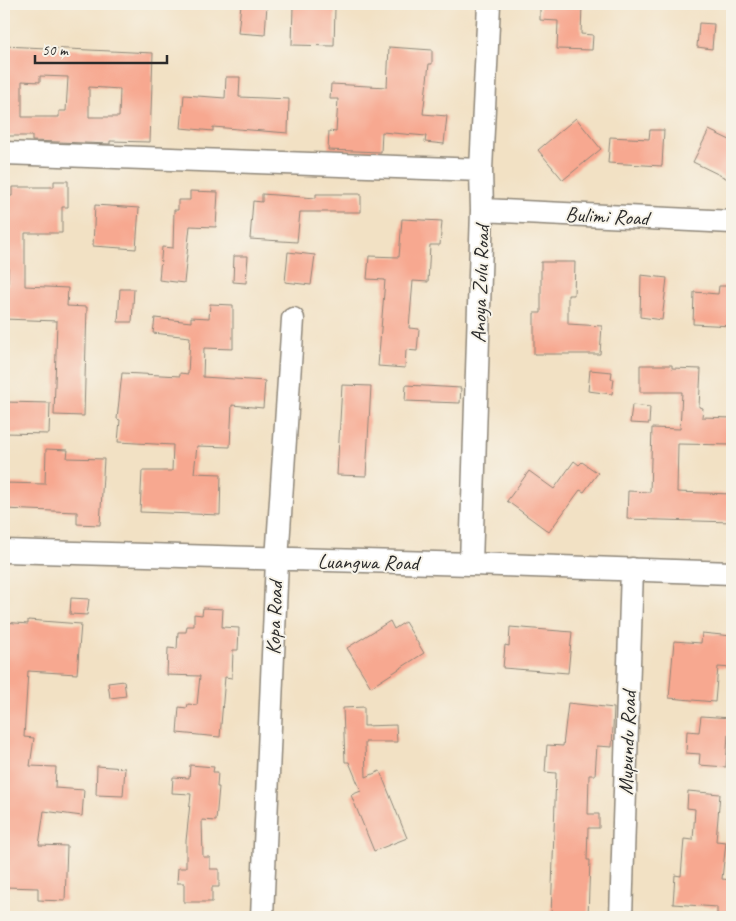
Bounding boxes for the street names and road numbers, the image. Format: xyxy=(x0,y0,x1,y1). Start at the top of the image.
street label: Bulimi Road xyxy=(565,201,652,231)
street label: Anoya Zulu Road xyxy=(465,221,495,343)
street label: Luangwa Road xyxy=(317,548,422,576)
street label: Kopa Road xyxy=(260,577,288,655)
street label: Mupundu Road xyxy=(612,687,642,795)

